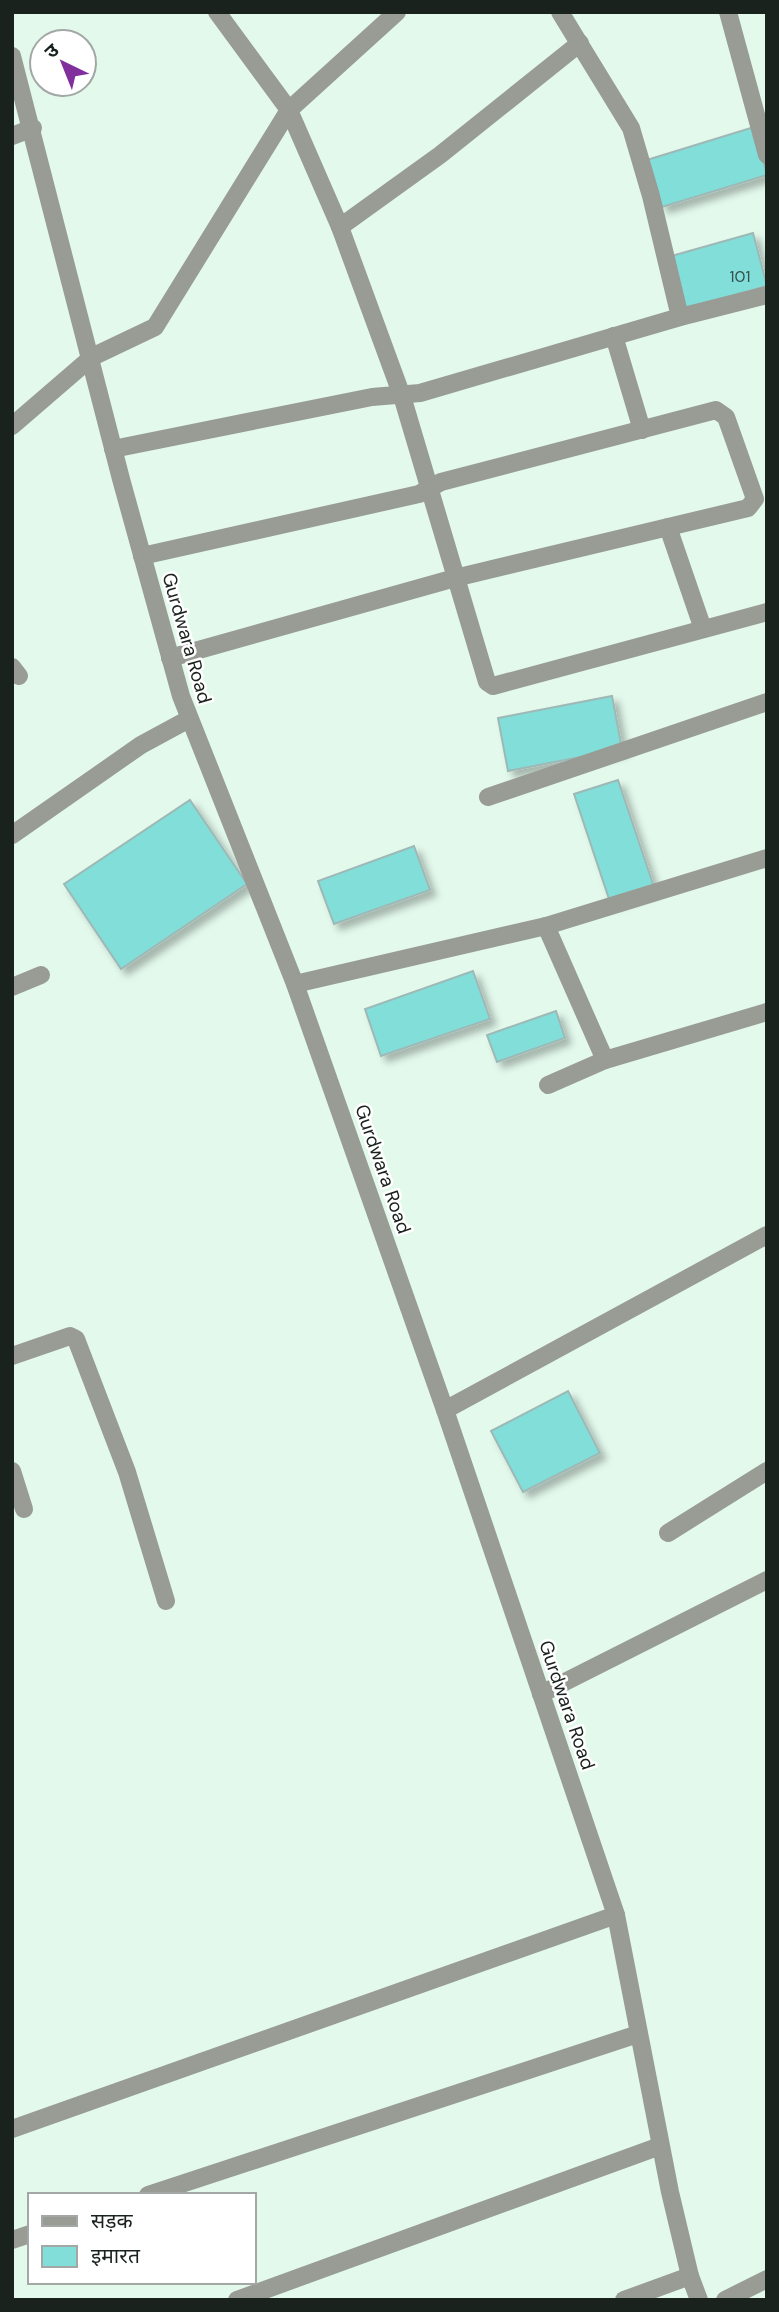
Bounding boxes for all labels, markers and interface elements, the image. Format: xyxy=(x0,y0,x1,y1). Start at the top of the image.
north arrow xyxy=(28,28,98,98)
text: उ xyxy=(39,37,65,64)
house number: 101 xyxy=(730,266,750,287)
street label: Gurdwara Road xyxy=(156,570,218,706)
street label: Gurdwara Road xyxy=(349,1101,417,1237)
street label: Gurdwara Road xyxy=(533,1637,601,1773)
legend xyxy=(28,2193,256,2284)
text: सड़क xyxy=(91,2207,133,2235)
text: इमारत xyxy=(91,2242,141,2270)

